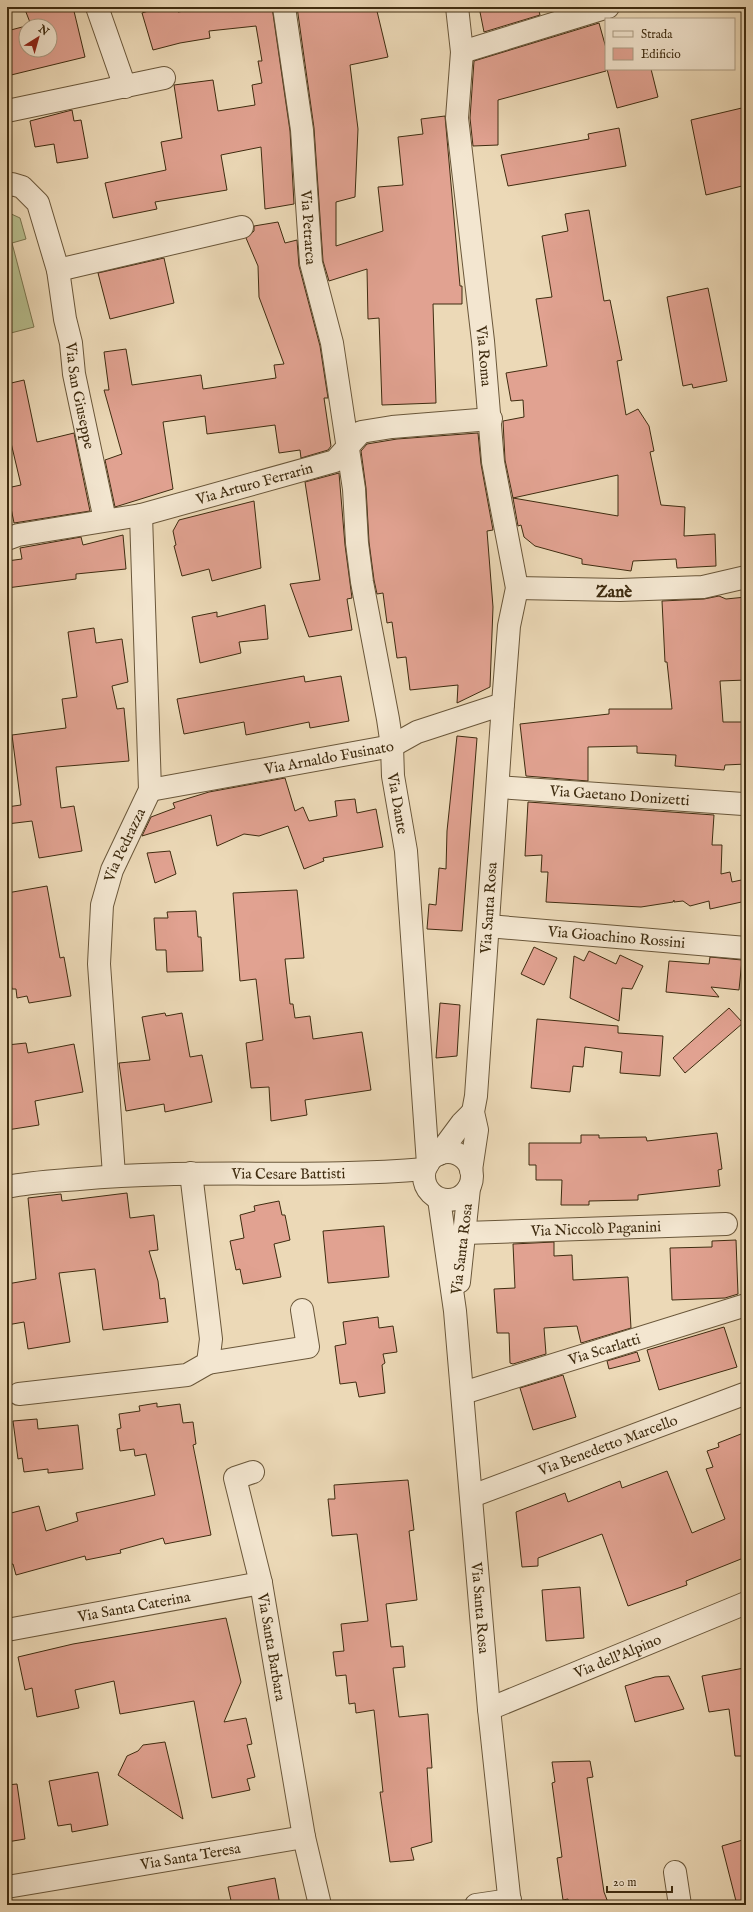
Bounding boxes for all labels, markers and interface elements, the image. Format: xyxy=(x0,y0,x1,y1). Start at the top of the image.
north arrow xyxy=(18,18,58,58)
legend xyxy=(605,18,735,70)
text: N xyxy=(35,22,52,40)
text: Strada xyxy=(641,27,673,42)
text: Edificio xyxy=(641,47,681,62)
street label: Via Petrarca xyxy=(297,189,321,266)
street label: Via Roma xyxy=(472,323,496,388)
street label: Via San Giuseppe xyxy=(61,340,99,451)
street label: Via Arturo Ferrarin xyxy=(193,458,315,509)
district label: Zanè xyxy=(596,582,632,603)
street label: Via Arnaldo Fusinato xyxy=(262,736,395,779)
street label: Via Dante xyxy=(383,770,412,836)
street label: Via Gaetano Donizetti xyxy=(548,781,690,810)
street label: Via Pedrazza xyxy=(99,804,150,885)
street label: Via Santa Rosa xyxy=(476,861,502,955)
street label: Via Gioachino Rossini xyxy=(546,922,686,952)
street label: Via Cesare Battisti xyxy=(230,1164,345,1183)
street label: Via Santa Rosa xyxy=(447,1202,477,1297)
street label: Via Niccolò Paganini xyxy=(529,1217,661,1240)
street label: Via Scarlatti xyxy=(565,1329,643,1370)
street label: Via Benedetto Marcello xyxy=(534,1410,680,1480)
street label: Via Santa Rosa xyxy=(467,1560,494,1655)
street label: Via Santa Caterina xyxy=(75,1587,192,1626)
street label: Via Santa Barbara xyxy=(253,1591,290,1703)
street label: Via dell'Alpino xyxy=(570,1630,664,1683)
street label: Via Santa Teresa xyxy=(138,1838,242,1874)
scale bar xyxy=(607,1868,672,1894)
text: 20 m xyxy=(613,1875,636,1890)

